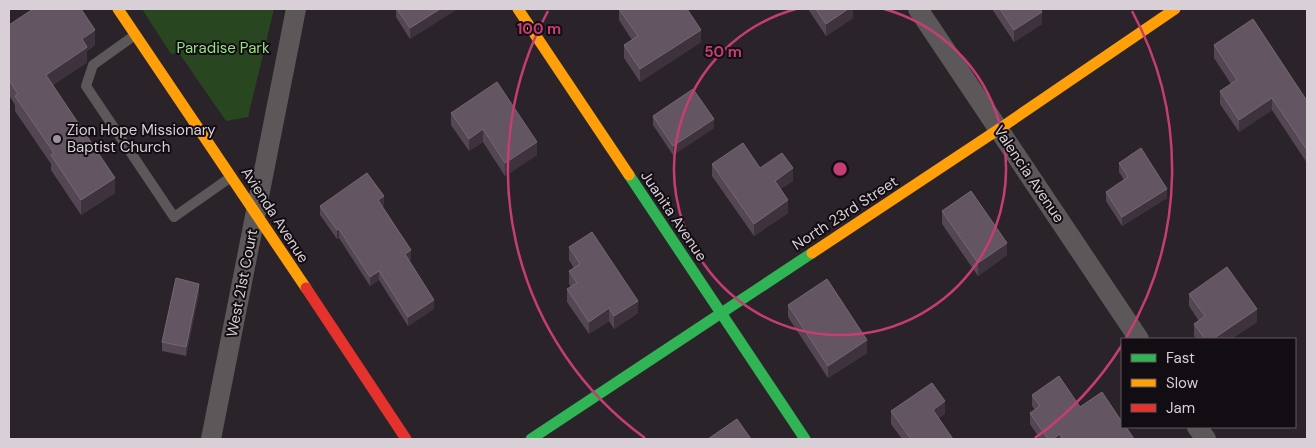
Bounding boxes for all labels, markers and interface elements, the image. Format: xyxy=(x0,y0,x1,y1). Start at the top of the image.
text: 100 m xyxy=(517,19,561,39)
park label: Paradise Park xyxy=(177,38,270,58)
text: 50 m xyxy=(704,42,742,62)
place label: Zion Hope Missionary Baptist Church xyxy=(67,120,216,157)
street label: Valencia Avenue xyxy=(989,122,1069,226)
marker: Zion Hope Missionary Baptist Church xyxy=(51,133,63,145)
centre of rings xyxy=(831,160,849,178)
street label: Avienda Avenue xyxy=(237,163,313,267)
street label: Juanita Avenue xyxy=(636,167,712,265)
street label: North 23rd Street xyxy=(788,171,902,255)
street label: West 21st Court xyxy=(222,227,262,339)
legend xyxy=(1121,338,1296,428)
text: Fast xyxy=(1166,348,1195,368)
text: Slow xyxy=(1166,373,1199,393)
text: Jam xyxy=(1166,398,1195,418)

